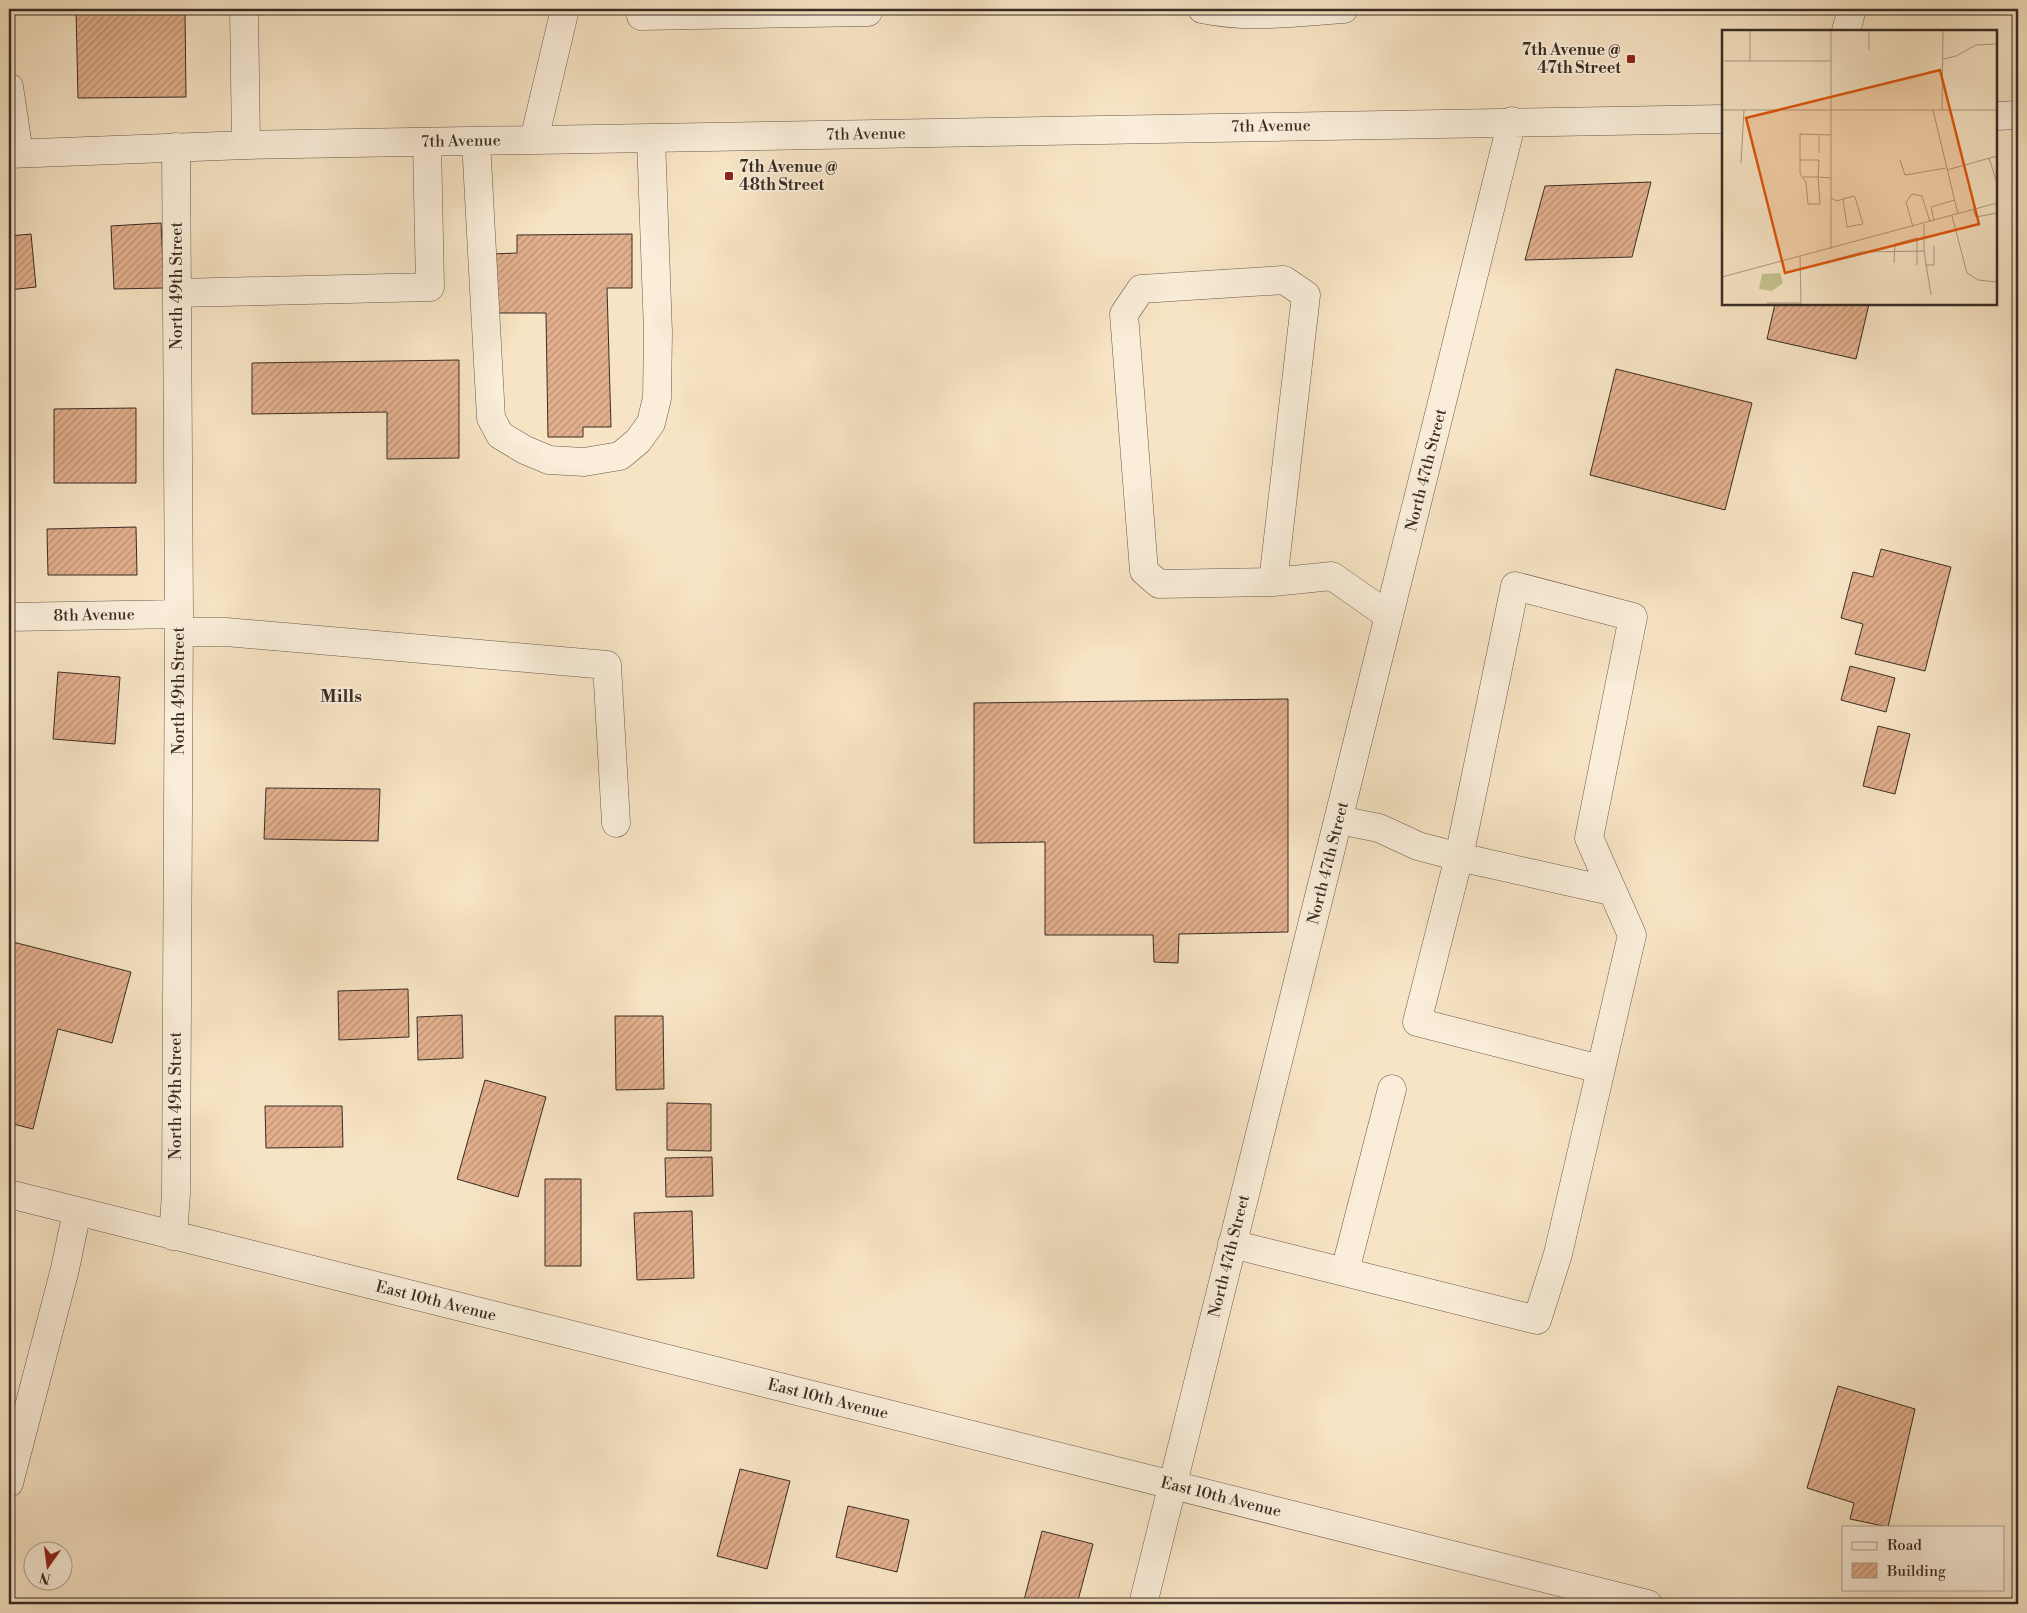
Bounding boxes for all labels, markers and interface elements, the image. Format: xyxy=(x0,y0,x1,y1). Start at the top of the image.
inset map xyxy=(1722,30,1997,305)
place label: 7th Avenue @ 47th Street xyxy=(1522,40,1621,78)
marker: 7th Avenue @ 47th Street xyxy=(1625,53,1637,65)
street label: 7th Avenue xyxy=(1231,115,1311,137)
street label: 7th Avenue xyxy=(826,123,906,145)
street label: 7th Avenue xyxy=(421,130,501,152)
place label: 7th Avenue @ 48th Street xyxy=(739,157,838,195)
marker: 7th Avenue @ 48th Street xyxy=(723,170,735,182)
street label: North 49th Street xyxy=(167,222,187,350)
street label: North 47th Street xyxy=(1401,406,1451,533)
street label: 8th Avenue xyxy=(53,604,135,626)
street label: North 49th Street xyxy=(169,627,189,755)
district label: Mills xyxy=(320,685,362,708)
street label: North 47th Street xyxy=(1303,799,1353,926)
street label: North 49th Street xyxy=(166,1032,186,1160)
street label: North 47th Street xyxy=(1204,1192,1254,1319)
street label: East 10th Avenue xyxy=(374,1276,498,1326)
street label: East 10th Avenue xyxy=(766,1374,890,1424)
street label: East 10th Avenue xyxy=(1159,1472,1283,1522)
legend xyxy=(1842,1526,2004,1590)
text: Road xyxy=(1887,1536,1922,1555)
north arrow xyxy=(22,1540,72,1590)
text: Building xyxy=(1886,1562,1946,1581)
text: N xyxy=(38,1568,53,1588)

